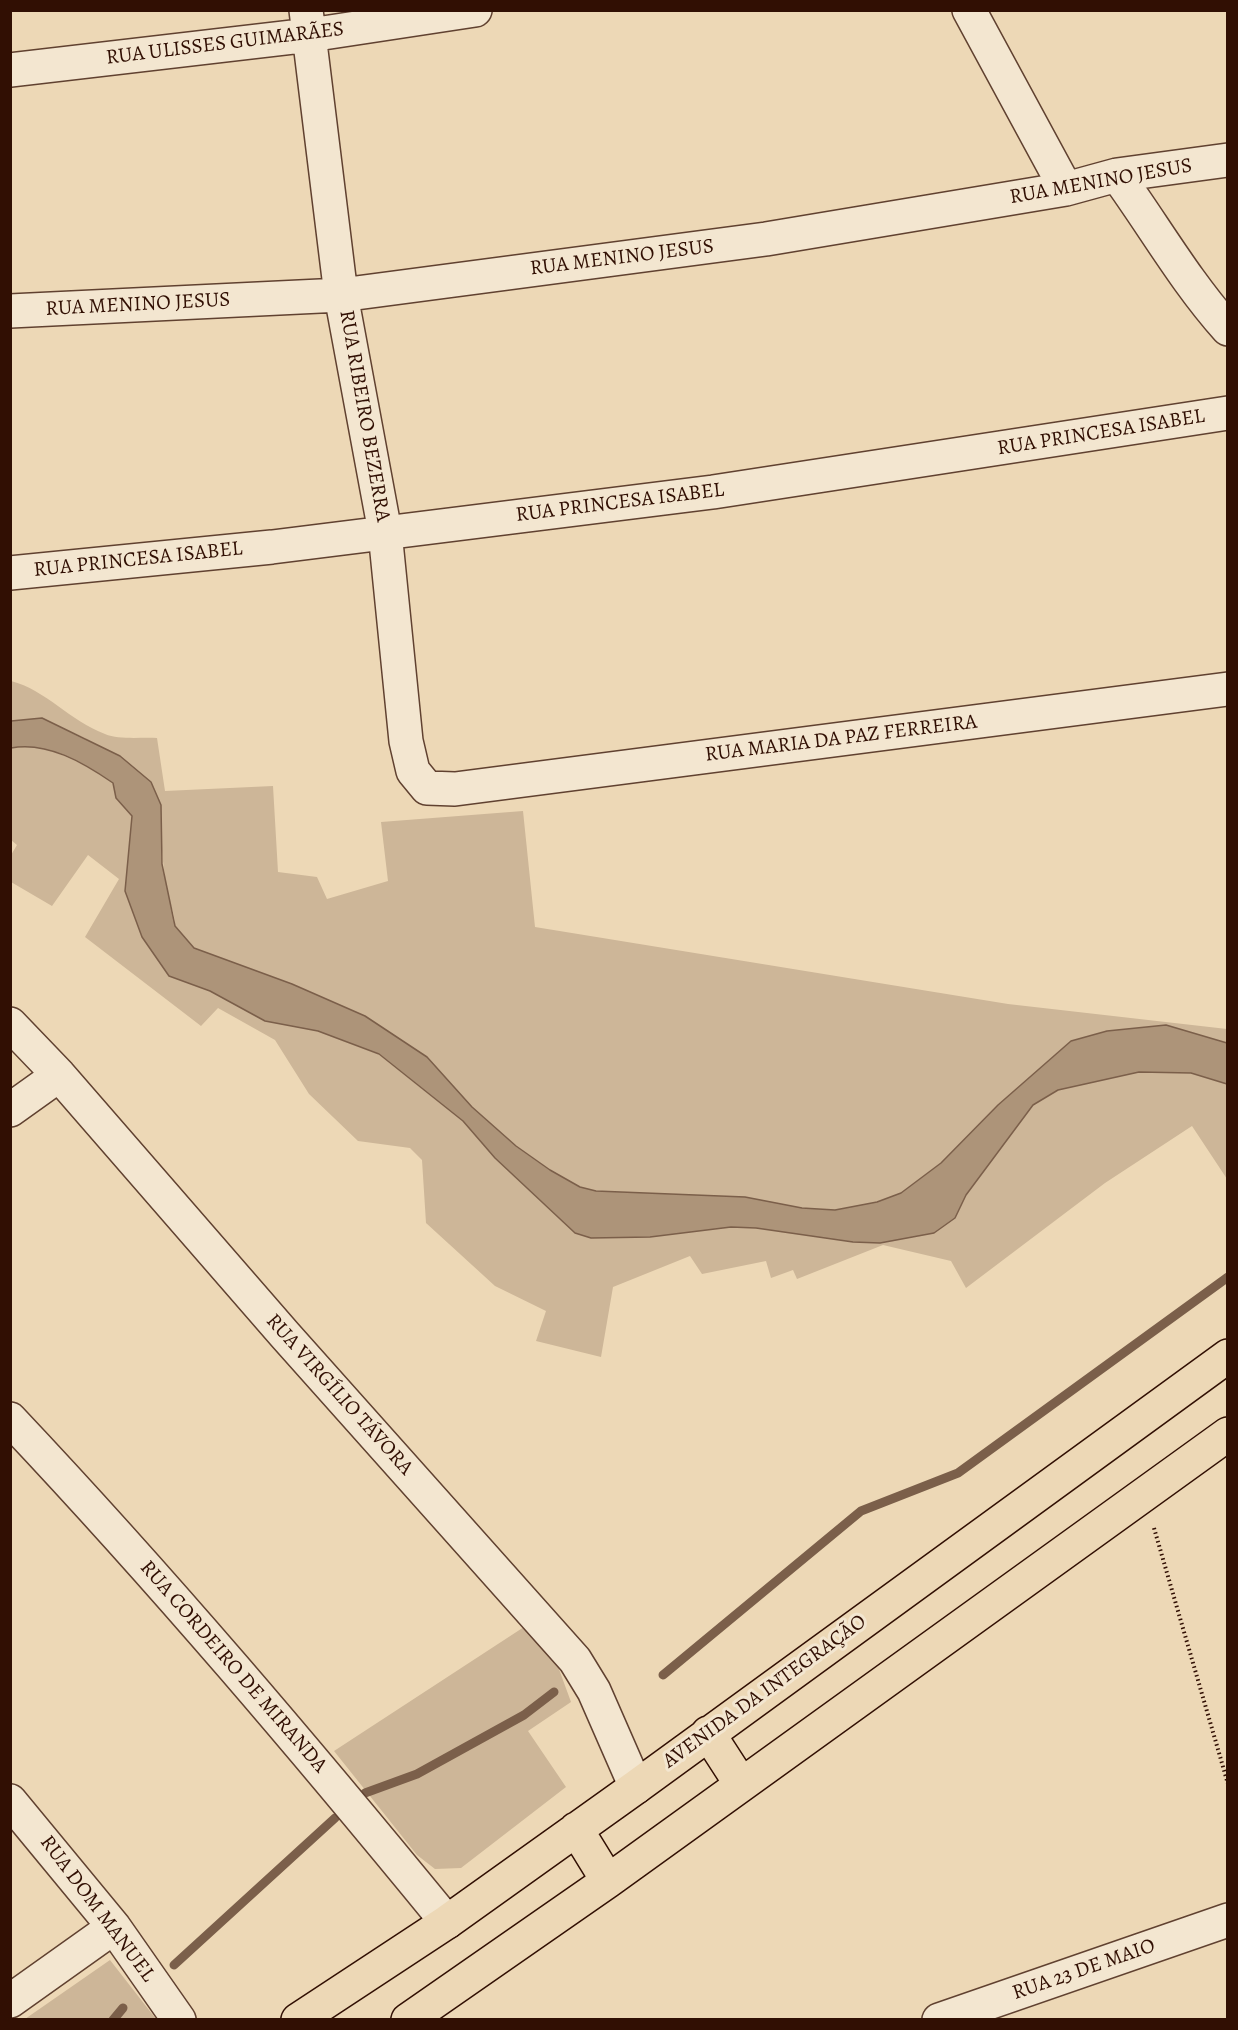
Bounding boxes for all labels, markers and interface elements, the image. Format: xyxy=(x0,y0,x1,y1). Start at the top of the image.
street label: RUA ULISSES GUIMARÃES xyxy=(105,17,345,71)
street label: RUA MENINO JESUS xyxy=(1008,154,1194,210)
street label: RUA MENINO JESUS xyxy=(529,234,715,282)
street label: RUA MENINO JESUS xyxy=(45,288,231,322)
street label: RUA RIBEIRO BEZERRA xyxy=(333,308,395,524)
street label: RUA PRINCESA ISABEL xyxy=(995,404,1207,462)
street label: RUA PRINCESA ISABEL xyxy=(514,478,726,528)
street label: RUA PRINCESA ISABEL xyxy=(32,537,244,583)
street label: RUA MARIA DA PAZ FERREIRA xyxy=(704,710,978,768)
street label: RUA VIRGÍLIO TÁVORA xyxy=(260,1309,418,1481)
street label: RUA CORDEIRO DE MIRANDA xyxy=(134,1556,332,1778)
street label: AVENIDA DA INTEGRAÇÃO xyxy=(658,1610,872,1774)
street label: RUA DOM MANUEL xyxy=(34,1831,160,1987)
street label: RUA 23 DE MAIO xyxy=(1009,1934,1159,2006)

